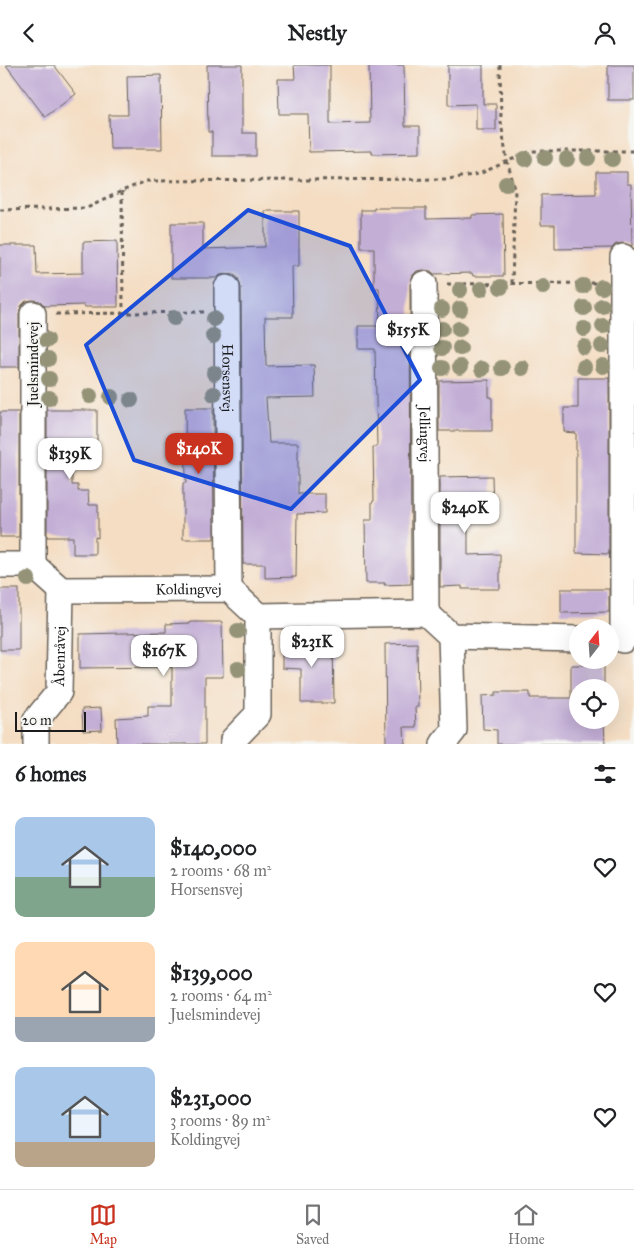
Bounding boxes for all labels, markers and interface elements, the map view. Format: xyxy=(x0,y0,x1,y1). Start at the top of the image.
icon: back xyxy=(15,19,43,47)
text: Nestly xyxy=(287,19,347,46)
icon: person xyxy=(591,19,619,47)
pin: $155K xyxy=(373,313,443,356)
text: $155K xyxy=(387,320,429,339)
street label: Juelsmindevej xyxy=(24,322,43,408)
street label: Horsensvej xyxy=(218,344,237,412)
street label: Jellingvej xyxy=(415,404,434,462)
pin: $140K xyxy=(164,433,234,475)
pin: $139K xyxy=(35,437,105,480)
text: $140K xyxy=(176,439,222,458)
text: $139K xyxy=(49,444,91,463)
pin: $240K xyxy=(430,491,500,534)
text: $240K xyxy=(441,498,489,517)
street label: Koldingvej xyxy=(155,580,222,598)
north arrow xyxy=(569,619,619,669)
map controls xyxy=(569,619,619,729)
pin: $231K xyxy=(277,625,347,668)
street label: Åbenråvej xyxy=(50,626,69,688)
text: $231K xyxy=(291,632,333,651)
pin: $167K xyxy=(129,635,199,677)
text: $167K xyxy=(142,641,186,660)
button: locate xyxy=(569,679,619,729)
scale bar xyxy=(15,709,86,732)
text: 20 m xyxy=(22,712,52,729)
icon: filters xyxy=(591,760,619,788)
text: 6 homes xyxy=(15,761,87,787)
text: $140,000 xyxy=(170,835,257,861)
icon: home xyxy=(55,837,115,897)
icon: heart xyxy=(591,853,619,881)
text: 2 rooms · 68 m² xyxy=(170,861,271,880)
text: Horsensvej xyxy=(170,880,243,899)
text: $139,000 xyxy=(170,960,253,986)
icon: home xyxy=(55,962,115,1022)
icon: heart xyxy=(591,978,619,1006)
text: 2 rooms · 64 m² xyxy=(170,986,272,1005)
text: Juelsmindevej xyxy=(170,1005,261,1024)
text: $231,000 xyxy=(170,1085,252,1111)
icon: home xyxy=(55,1087,115,1147)
icon: heart xyxy=(591,1103,619,1131)
text: 3 rooms · 89 m² xyxy=(170,1111,270,1130)
text: Koldingvej xyxy=(170,1130,240,1149)
tab: Map xyxy=(89,1201,117,1248)
tab: Saved xyxy=(296,1201,329,1248)
tab: Home xyxy=(508,1201,545,1248)

